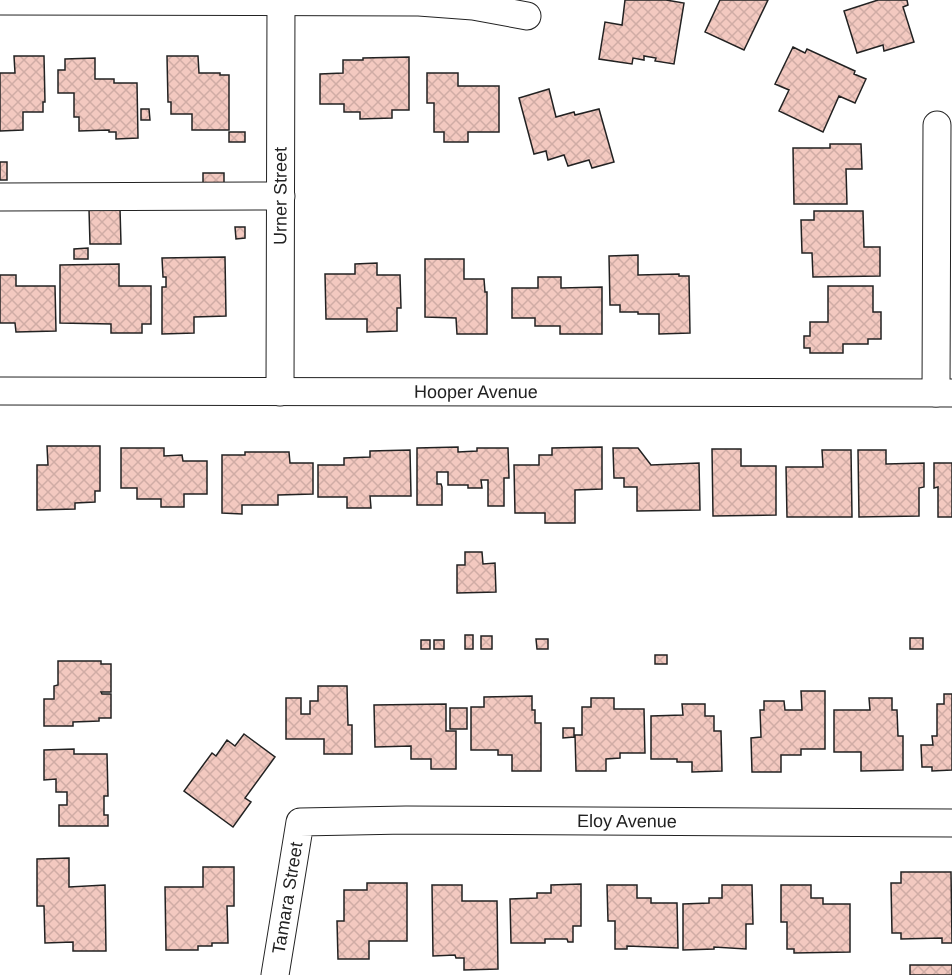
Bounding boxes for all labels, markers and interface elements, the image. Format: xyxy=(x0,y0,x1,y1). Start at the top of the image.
street label: Urner Street xyxy=(270,147,291,245)
street label: Hooper Avenue xyxy=(414,382,538,402)
street label: Eloy Avenue xyxy=(577,811,677,831)
street label: Tamara Street xyxy=(269,841,307,955)

